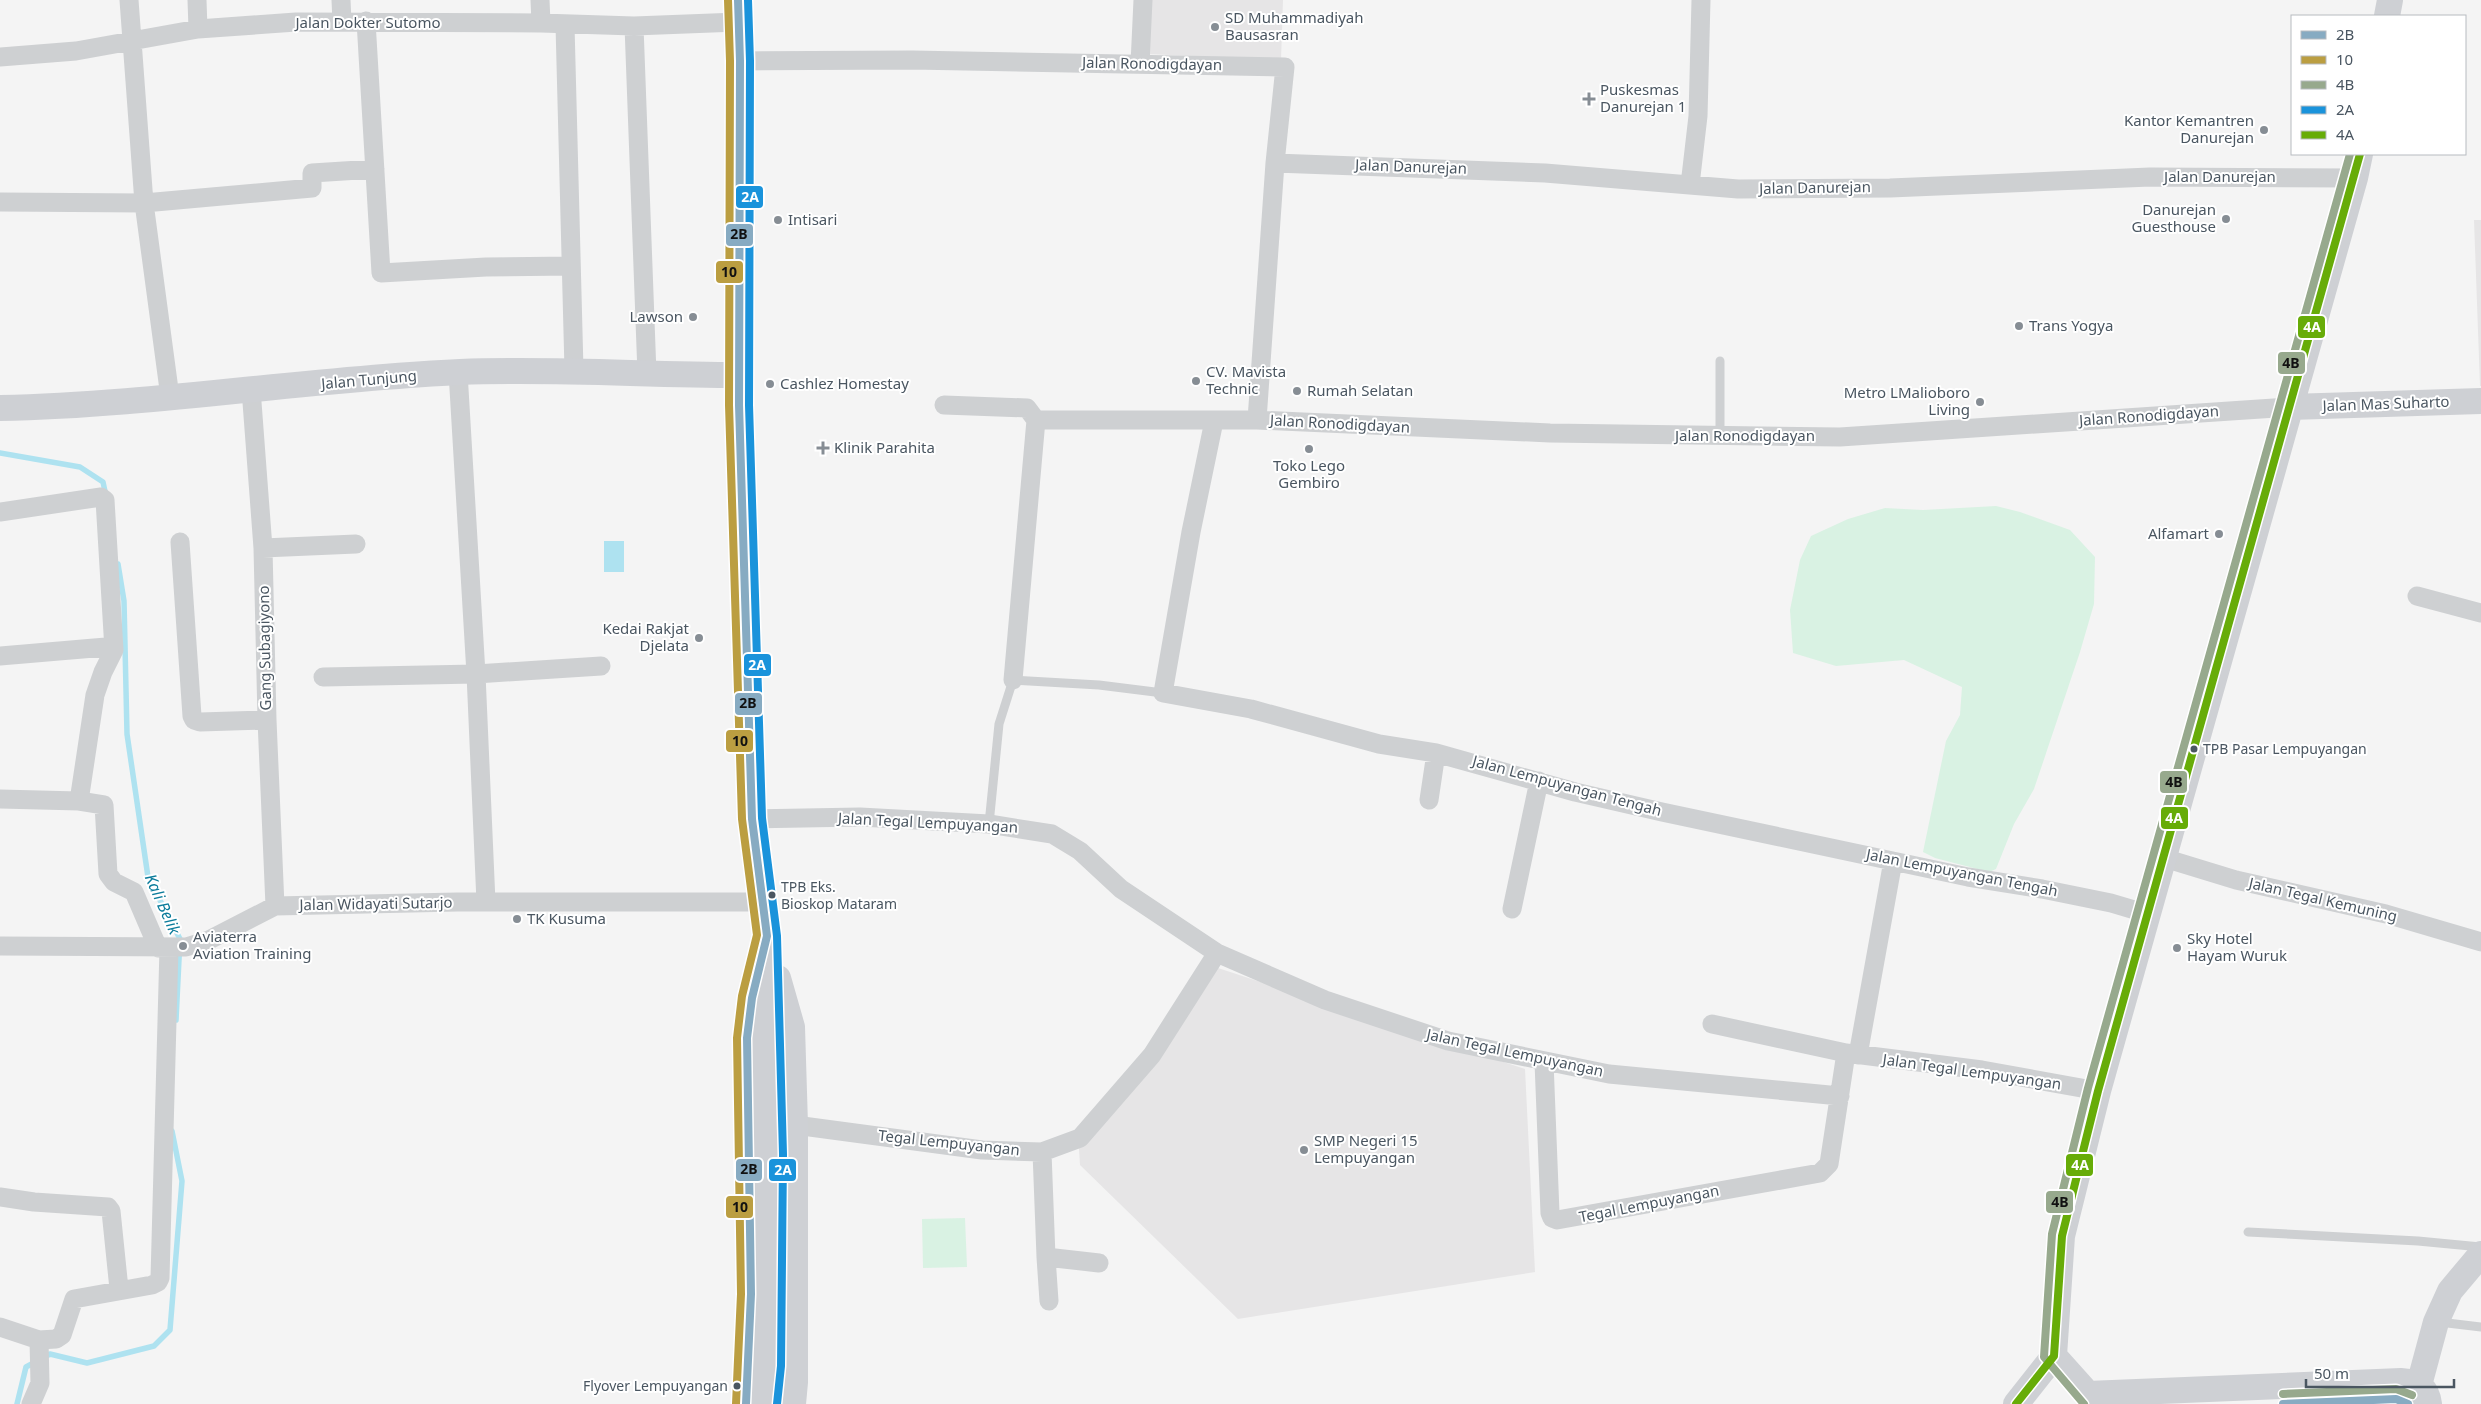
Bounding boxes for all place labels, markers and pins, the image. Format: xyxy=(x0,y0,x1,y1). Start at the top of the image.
place label: SD Muhammadiyah Bausasran xyxy=(1225,7,1364,44)
marker: SD Muhammadiyah Bausasran xyxy=(1209,21,1221,33)
place label: Puskesmas Danurejan 1 xyxy=(1600,79,1686,116)
marker: Puskesmas Danurejan 1 xyxy=(1582,92,1596,106)
place label: Kantor Kemantren Danurejan xyxy=(2124,110,2254,147)
marker: Kantor Kemantren Danurejan xyxy=(2258,124,2270,136)
place label: Danurejan Guesthouse xyxy=(2131,199,2216,236)
place label: Intisari xyxy=(788,209,837,229)
marker: Danurejan Guesthouse xyxy=(2220,213,2232,225)
marker: Intisari xyxy=(772,214,784,226)
place label: Lawson xyxy=(629,306,683,326)
marker: Lawson xyxy=(687,311,699,323)
place label: Trans Yogya xyxy=(2029,315,2113,335)
marker: Trans Yogya xyxy=(2013,320,2025,332)
place label: CV. Mavista Technic xyxy=(1206,361,1286,398)
place label: Cashlez Homestay xyxy=(780,373,909,393)
marker: CV. Mavista Technic xyxy=(1190,375,1202,387)
marker: Cashlez Homestay xyxy=(764,378,776,390)
place label: Rumah Selatan xyxy=(1307,380,1413,400)
place label: Metro LMalioboro Living xyxy=(1844,382,1970,419)
marker: Rumah Selatan xyxy=(1291,385,1303,397)
marker: Metro LMalioboro Living xyxy=(1974,396,1986,408)
place label: Klinik Parahita xyxy=(834,437,935,457)
marker: Klinik Parahita xyxy=(816,441,830,455)
marker: Toko Lego Gembiro xyxy=(1303,443,1315,455)
place label: Toko Lego Gembiro xyxy=(1273,455,1345,492)
place label: Alfamart xyxy=(2148,523,2210,543)
marker: Alfamart xyxy=(2213,528,2225,540)
place label: Kedai Rakjat Djelata xyxy=(602,618,690,655)
marker: Kedai Rakjat Djelata xyxy=(693,632,705,644)
place label: TPB Pasar Lempuyangan xyxy=(2203,739,2367,758)
marker: TPB Pasar Lempuyangan xyxy=(2189,744,2199,754)
place label: TPB Eks. Bioskop Mataram xyxy=(781,877,897,913)
marker: TPB Eks. Bioskop Mataram xyxy=(767,890,777,900)
place label: TK Kusuma xyxy=(527,908,606,928)
marker: TK Kusuma xyxy=(511,913,523,925)
place label: Aviaterra Aviation Training xyxy=(193,926,311,963)
place label: Sky Hotel Hayam Wuruk xyxy=(2187,928,2287,965)
marker: Aviaterra Aviation Training xyxy=(177,940,189,952)
marker: Sky Hotel Hayam Wuruk xyxy=(2171,942,2183,954)
place label: SMP Negeri 15 Lempuyangan xyxy=(1314,1130,1418,1167)
marker: SMP Negeri 15 Lempuyangan xyxy=(1298,1144,1310,1156)
place label: Flyover Lempuyangan xyxy=(583,1376,728,1395)
marker: Flyover Lempuyangan xyxy=(732,1381,742,1391)

